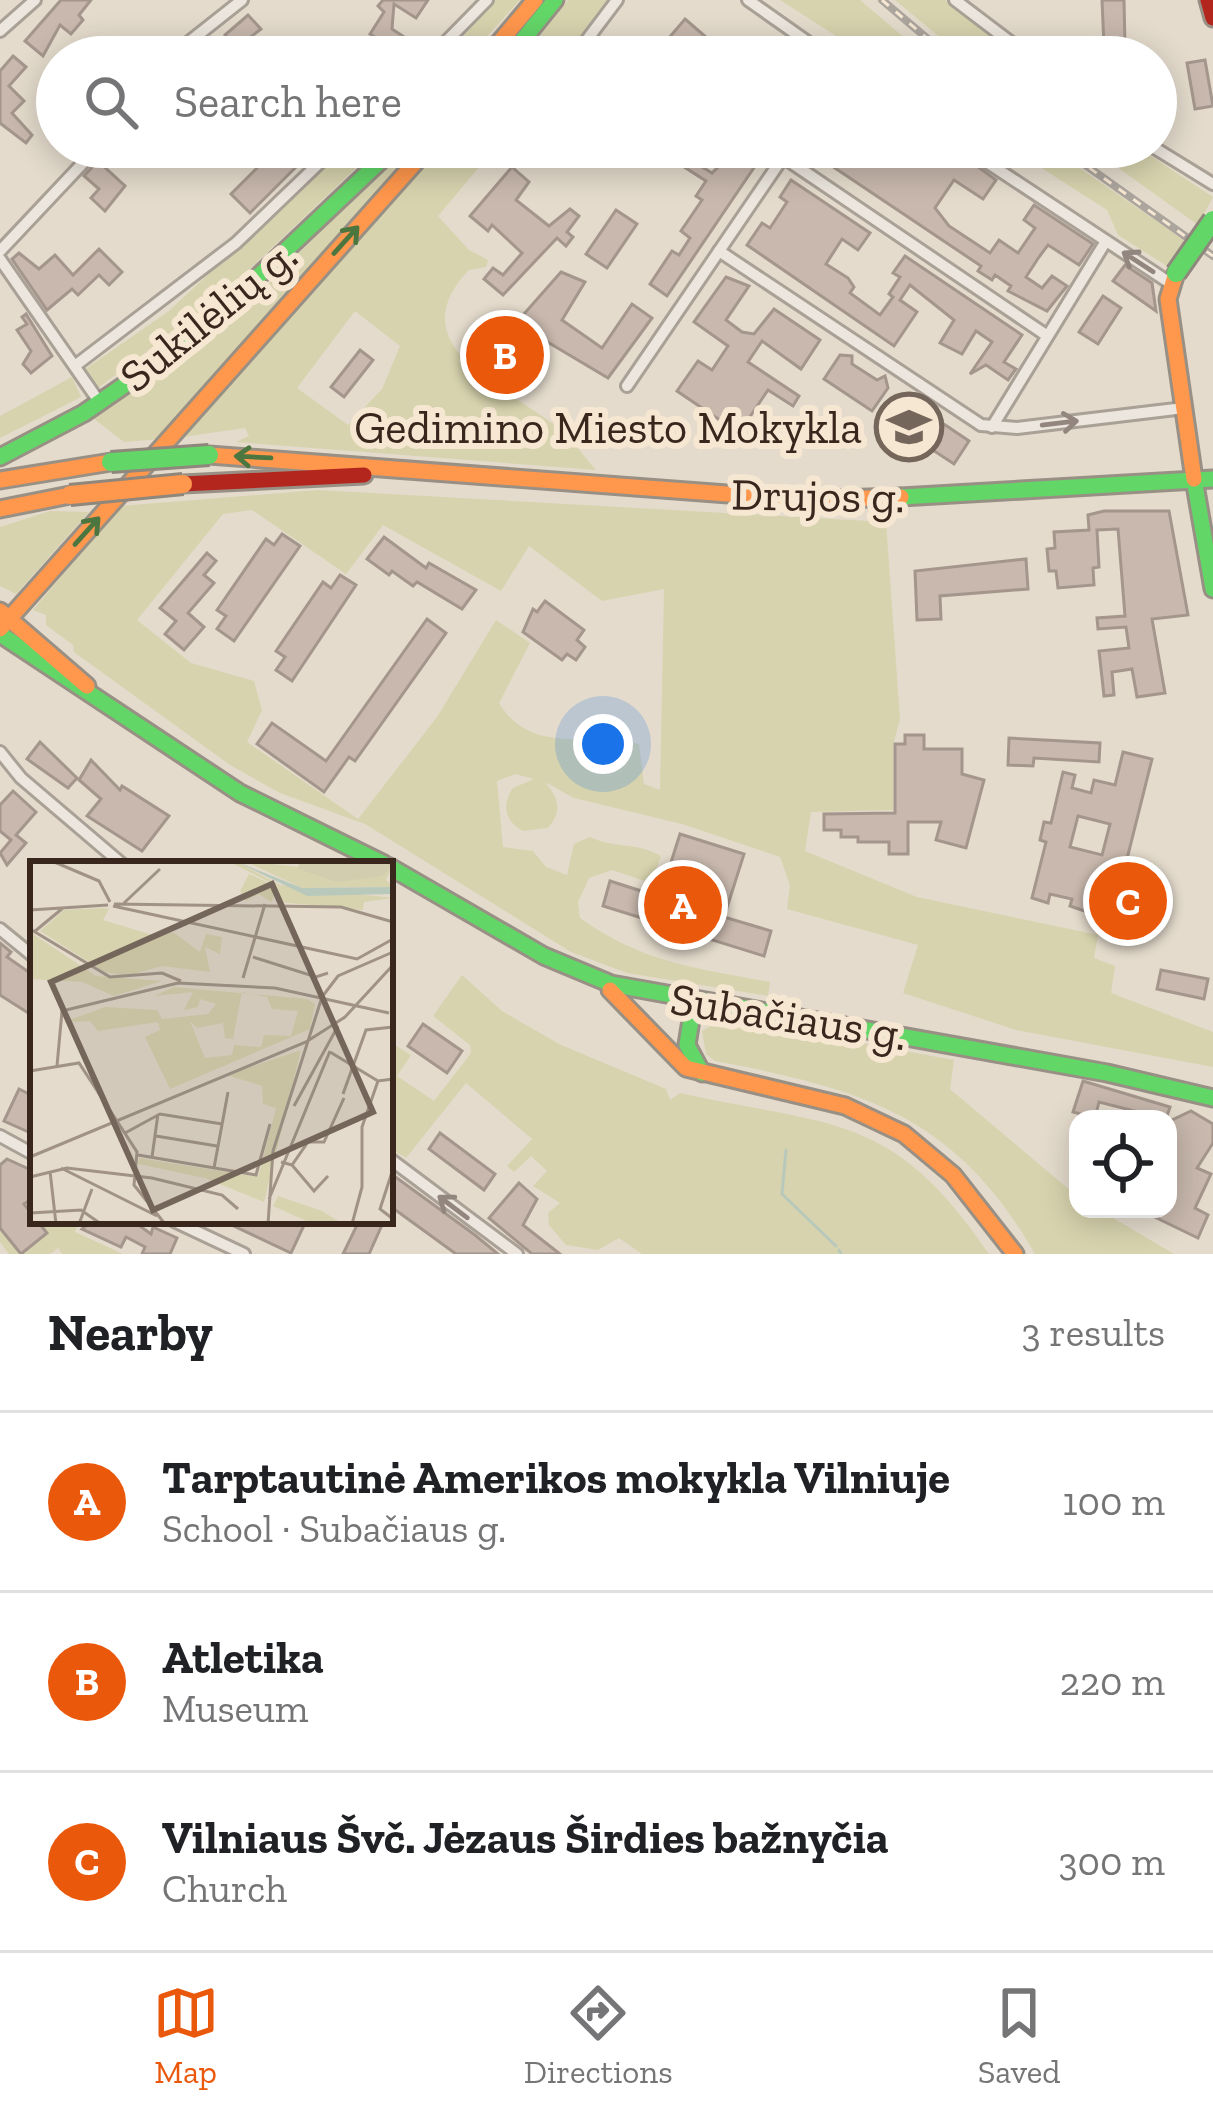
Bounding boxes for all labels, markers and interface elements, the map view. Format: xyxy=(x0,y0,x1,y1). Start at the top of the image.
search box xyxy=(36,36,1177,168)
icon: search xyxy=(78,69,144,135)
text: Search here xyxy=(174,75,402,129)
one-way arrow xyxy=(332,225,359,255)
street label: Sukilėlių g. xyxy=(109,228,308,403)
one-way arrow xyxy=(1122,250,1156,274)
pin: B xyxy=(466,310,544,400)
school or university icon: Gedimino Miesto Mokykla xyxy=(874,392,944,462)
place label: Gedimino Miesto Mokykla xyxy=(354,401,862,455)
one-way arrow xyxy=(1040,411,1079,433)
one-way arrow xyxy=(234,445,273,468)
street label: Drujos g. xyxy=(731,467,905,525)
one-way arrow xyxy=(73,517,100,547)
your location xyxy=(573,714,633,774)
pin: C xyxy=(1089,856,1167,946)
pin: A xyxy=(644,860,722,950)
inset map xyxy=(30,861,393,1224)
street label: Subačiaus g. xyxy=(667,972,911,1062)
map controls xyxy=(1069,1110,1177,1218)
button: locate xyxy=(1069,1110,1177,1218)
one-way arrow xyxy=(438,1194,470,1220)
text: Nearby xyxy=(48,1302,213,1363)
text: 3 results xyxy=(1021,1309,1165,1356)
text: Tarptautinė Amerikos mokykla Vilniuje xyxy=(162,1451,950,1505)
text: A xyxy=(74,1478,100,1525)
text: 100 m xyxy=(1063,1478,1165,1525)
text: School · Subačiaus g. xyxy=(162,1505,506,1552)
text: Atletika xyxy=(162,1631,324,1685)
text: B xyxy=(75,1658,99,1705)
text: 220 m xyxy=(1060,1658,1165,1705)
text: Museum xyxy=(162,1685,308,1732)
text: Vilniaus Švč. Jėzaus Širdies bažnyčia xyxy=(162,1811,889,1865)
text: C xyxy=(74,1838,100,1885)
text: 300 m xyxy=(1058,1838,1165,1885)
text: Church xyxy=(162,1865,287,1912)
tab: Map xyxy=(153,1980,219,2091)
tab: Directions xyxy=(524,1980,673,2091)
tab: Saved xyxy=(978,1980,1060,2091)

